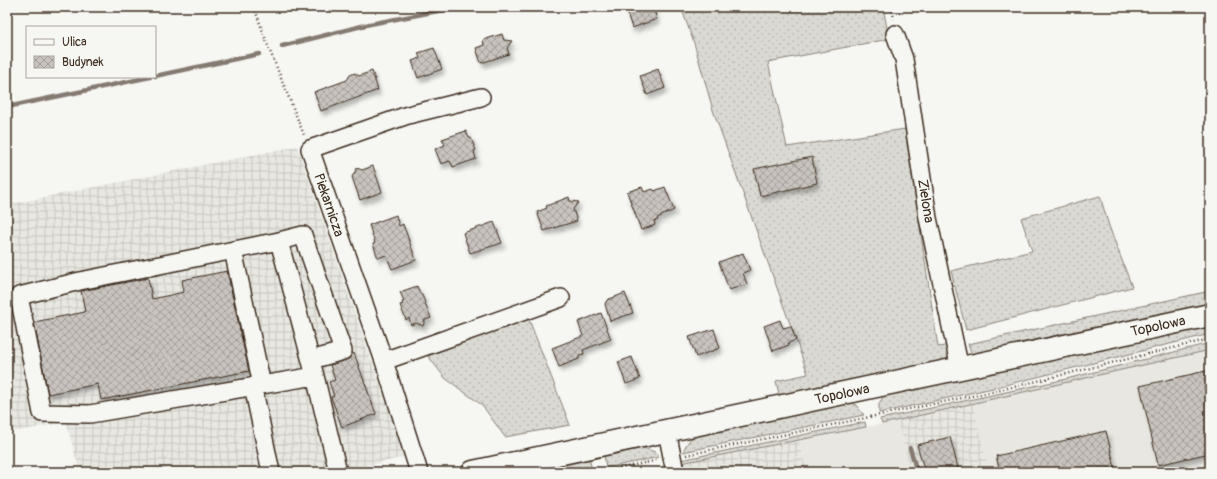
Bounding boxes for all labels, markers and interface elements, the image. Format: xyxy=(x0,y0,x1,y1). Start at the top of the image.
legend xyxy=(26,26,156,78)
text: Ulica xyxy=(62,35,87,50)
text: Budynek xyxy=(62,55,104,70)
street label: Piekarnicza xyxy=(310,171,348,239)
street label: Zielona xyxy=(914,178,938,224)
street label: Topolowa xyxy=(1129,312,1187,340)
street label: Topolowa xyxy=(813,380,871,408)

